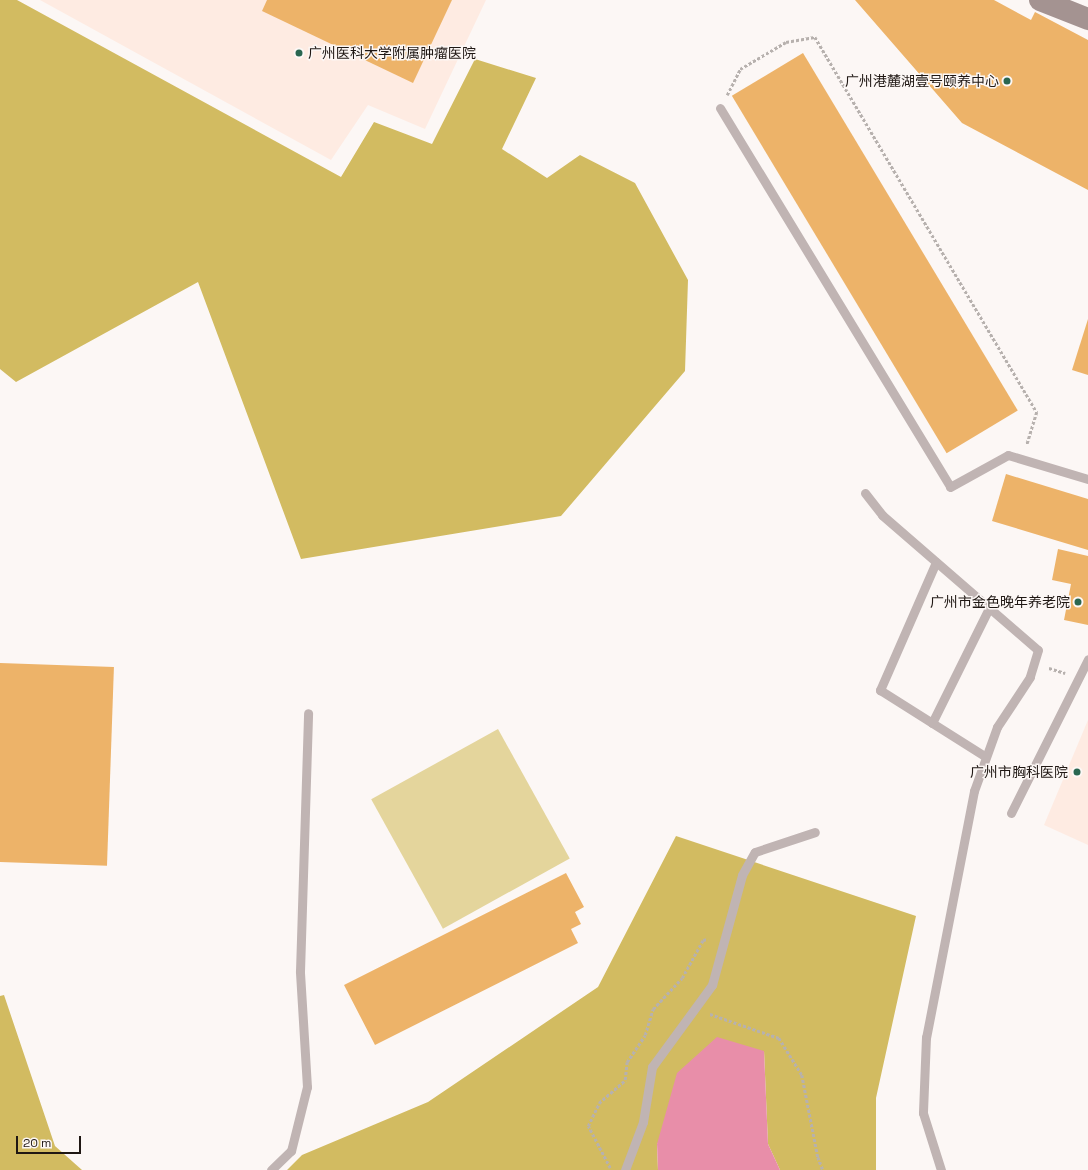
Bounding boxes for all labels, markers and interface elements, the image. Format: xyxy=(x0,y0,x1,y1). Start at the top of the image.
place label: 广州医科大学附属肿瘤医院 xyxy=(308,45,476,61)
marker: 广州医科大学附属肿瘤医院 xyxy=(293,47,305,59)
place label: 广州港麓湖壹号颐养中心 xyxy=(845,73,999,89)
marker: 广州港麓湖壹号颐养中心 xyxy=(1002,76,1012,86)
place label: 广州市金色晚年养老院 xyxy=(930,594,1070,610)
marker: 广州市金色晚年养老院 xyxy=(1073,597,1083,607)
place label: 广州市胸科医院 xyxy=(970,764,1068,780)
marker: 广州市胸科医院 xyxy=(1071,766,1083,778)
scale bar xyxy=(18,1128,83,1154)
text: 20 m xyxy=(23,1135,51,1151)

